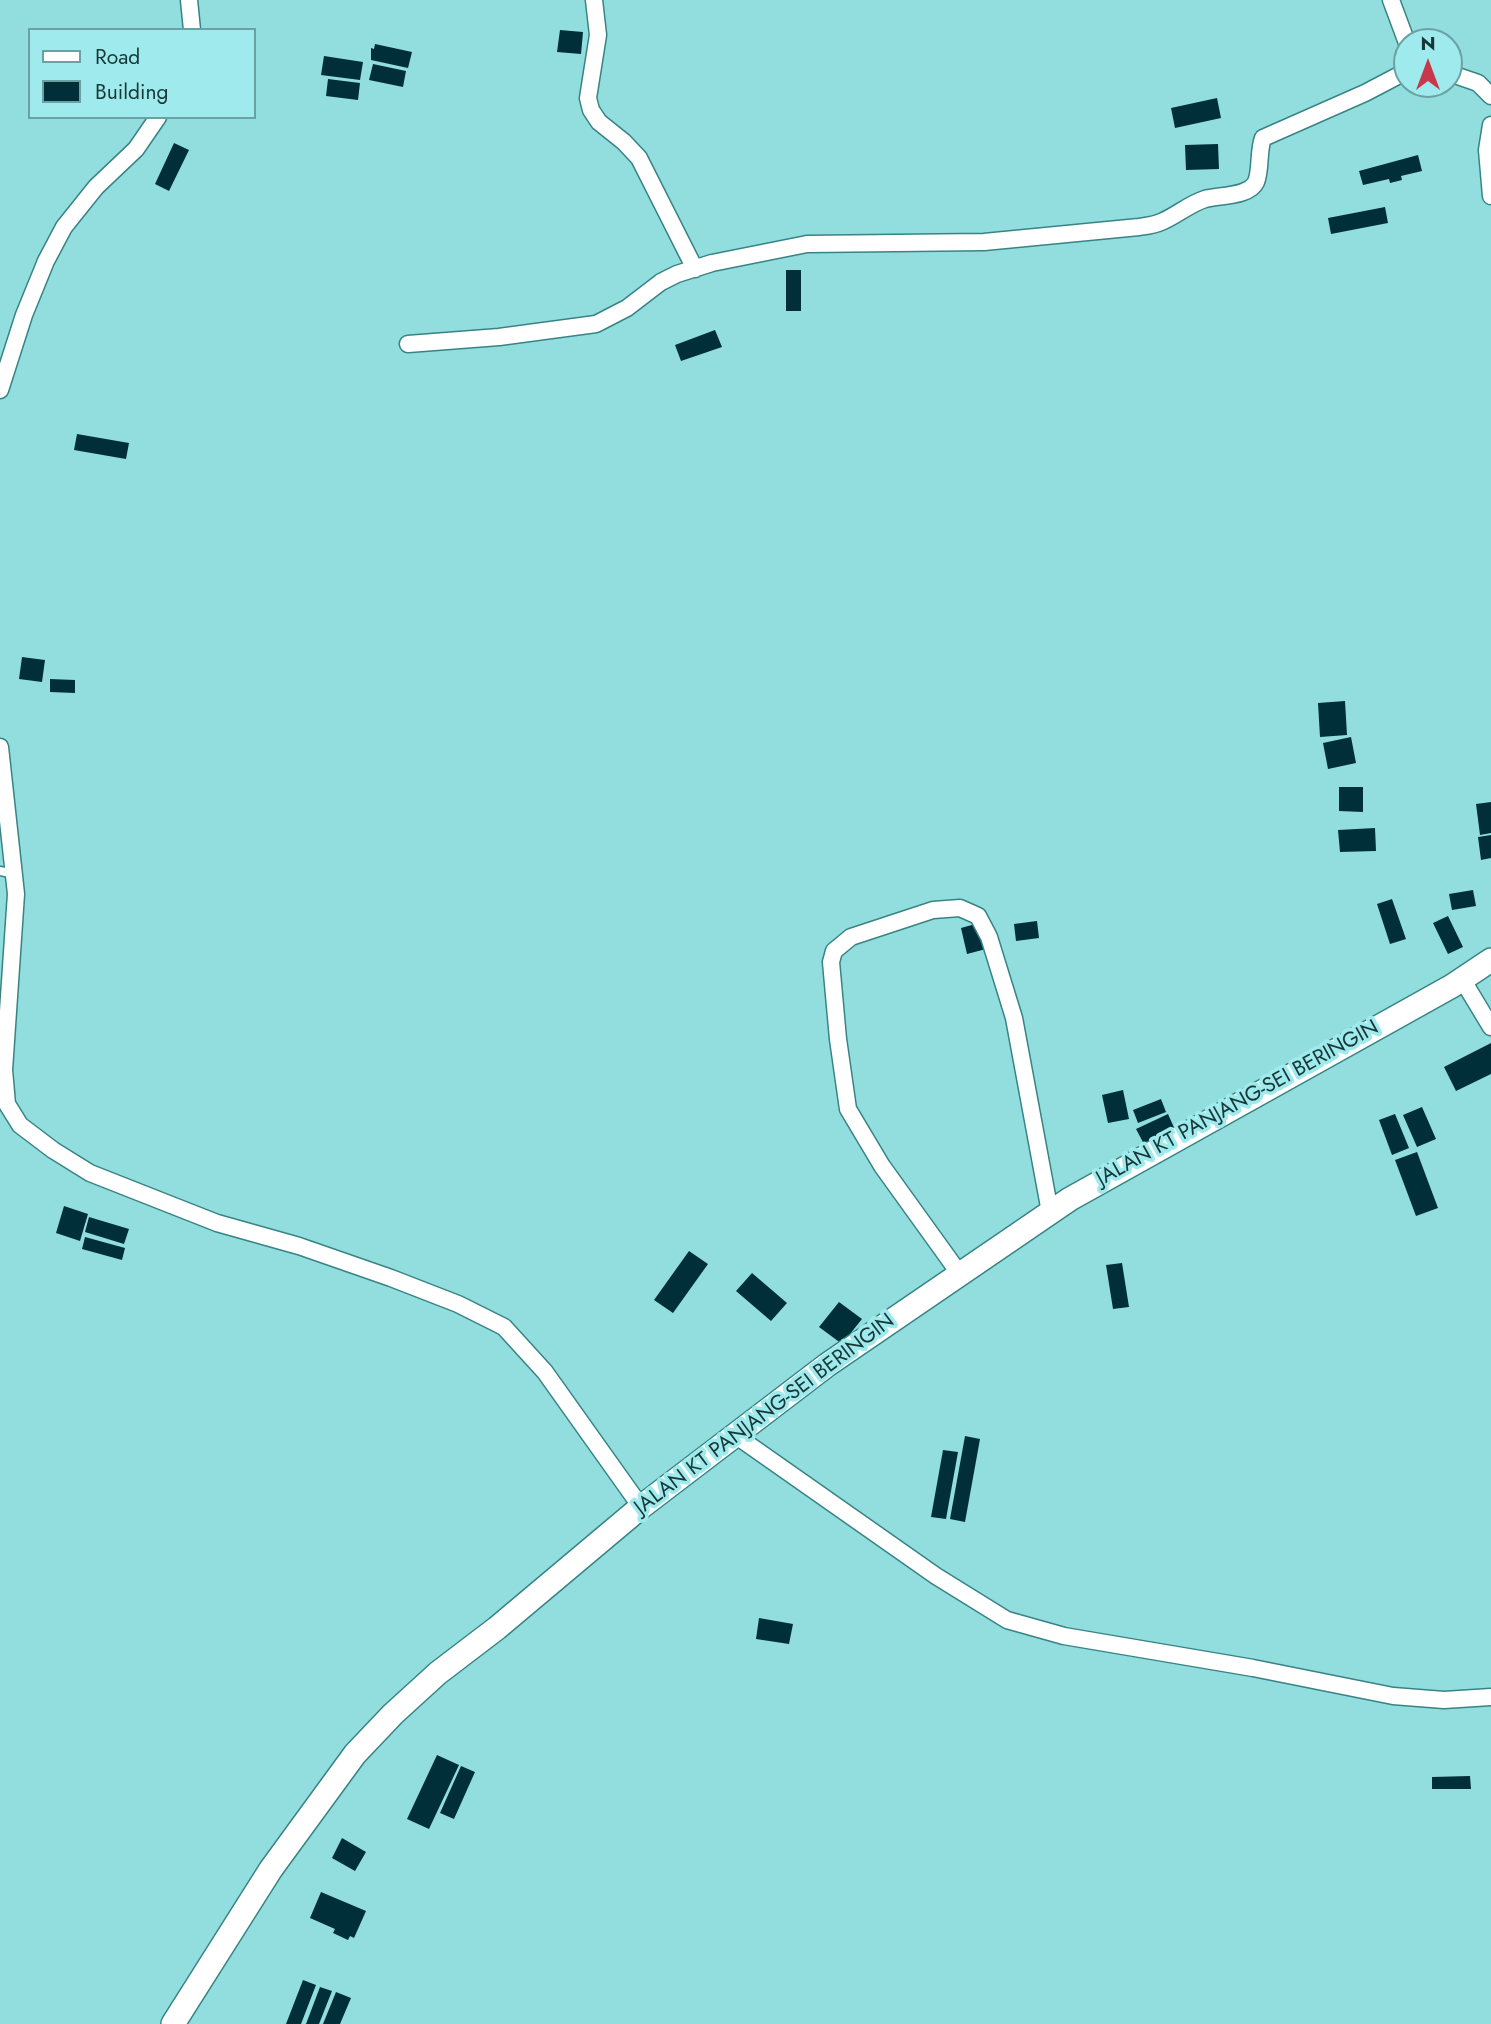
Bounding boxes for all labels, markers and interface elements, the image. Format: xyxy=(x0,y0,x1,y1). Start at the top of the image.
legend xyxy=(28,28,256,119)
north arrow xyxy=(1393,28,1463,98)
text: N xyxy=(1420,30,1436,57)
text: Road xyxy=(95,42,140,72)
text: Building xyxy=(95,77,168,107)
street label: JALAN KT PANJANG-SEI BERINGIN xyxy=(1093,1016,1383,1192)
street label: JALAN KT PANJANG-SEI BERINGIN xyxy=(630,1309,900,1521)

